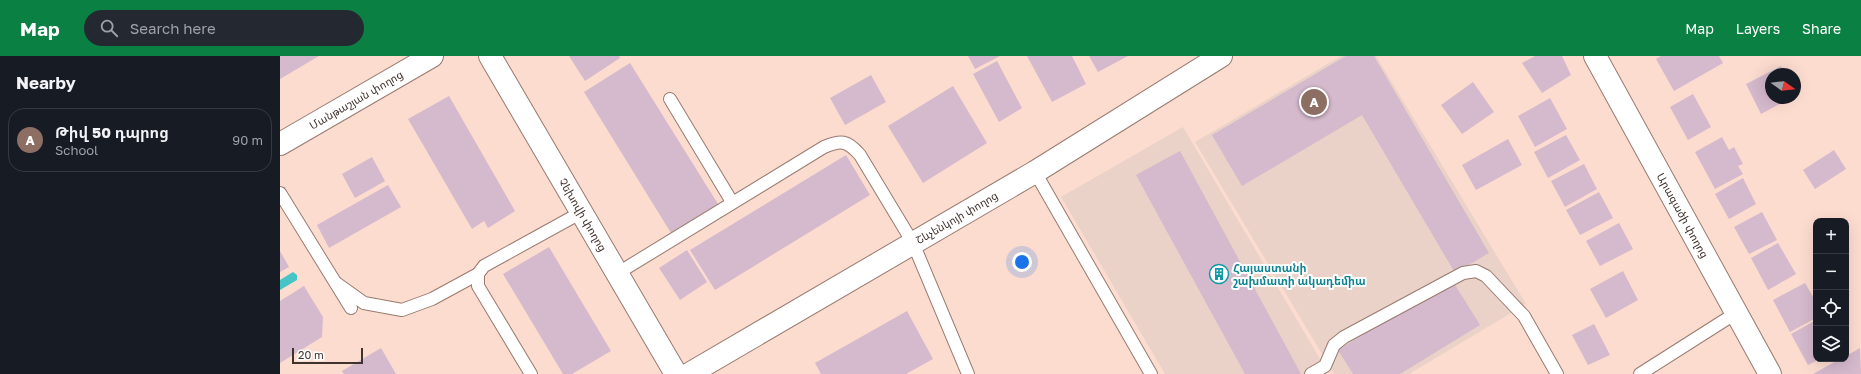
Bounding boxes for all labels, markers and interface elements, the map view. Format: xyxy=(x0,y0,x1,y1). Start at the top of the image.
search box xyxy=(84,10,364,46)
text: Map xyxy=(20,17,60,40)
icon: search xyxy=(98,17,120,39)
text: Search here xyxy=(130,19,216,37)
text: Map xyxy=(1685,20,1714,37)
text: Layers xyxy=(1736,20,1780,37)
text: Share xyxy=(1802,20,1841,37)
street label: Մանթաշյան փողոց xyxy=(307,67,406,132)
north arrow xyxy=(1765,68,1801,104)
text: Nearby xyxy=(16,72,76,93)
pin: A xyxy=(1301,87,1327,117)
text: Թիվ 50 դպրոց xyxy=(55,123,169,141)
text: A xyxy=(25,132,35,148)
text: 90 m xyxy=(232,132,263,148)
text: School xyxy=(55,142,98,158)
street label: Արագածի փողոց xyxy=(1655,170,1712,261)
street label: Չեխովի փողոց xyxy=(557,176,610,254)
street label: Շևչենկոյի փողոց xyxy=(913,188,1000,246)
map controls xyxy=(1813,218,1849,362)
button: + xyxy=(1813,218,1849,254)
your location xyxy=(1012,252,1032,272)
button: − xyxy=(1813,254,1849,290)
place label: Հայաստանի շախմատի ակադեմիա xyxy=(1233,261,1366,288)
building icon: Հայաստանի շախմատի ակադեմիա xyxy=(1208,263,1230,285)
button: locate xyxy=(1813,290,1849,326)
button: layers xyxy=(1813,326,1849,362)
scale bar xyxy=(292,346,363,365)
text: 20 m xyxy=(298,348,324,361)

